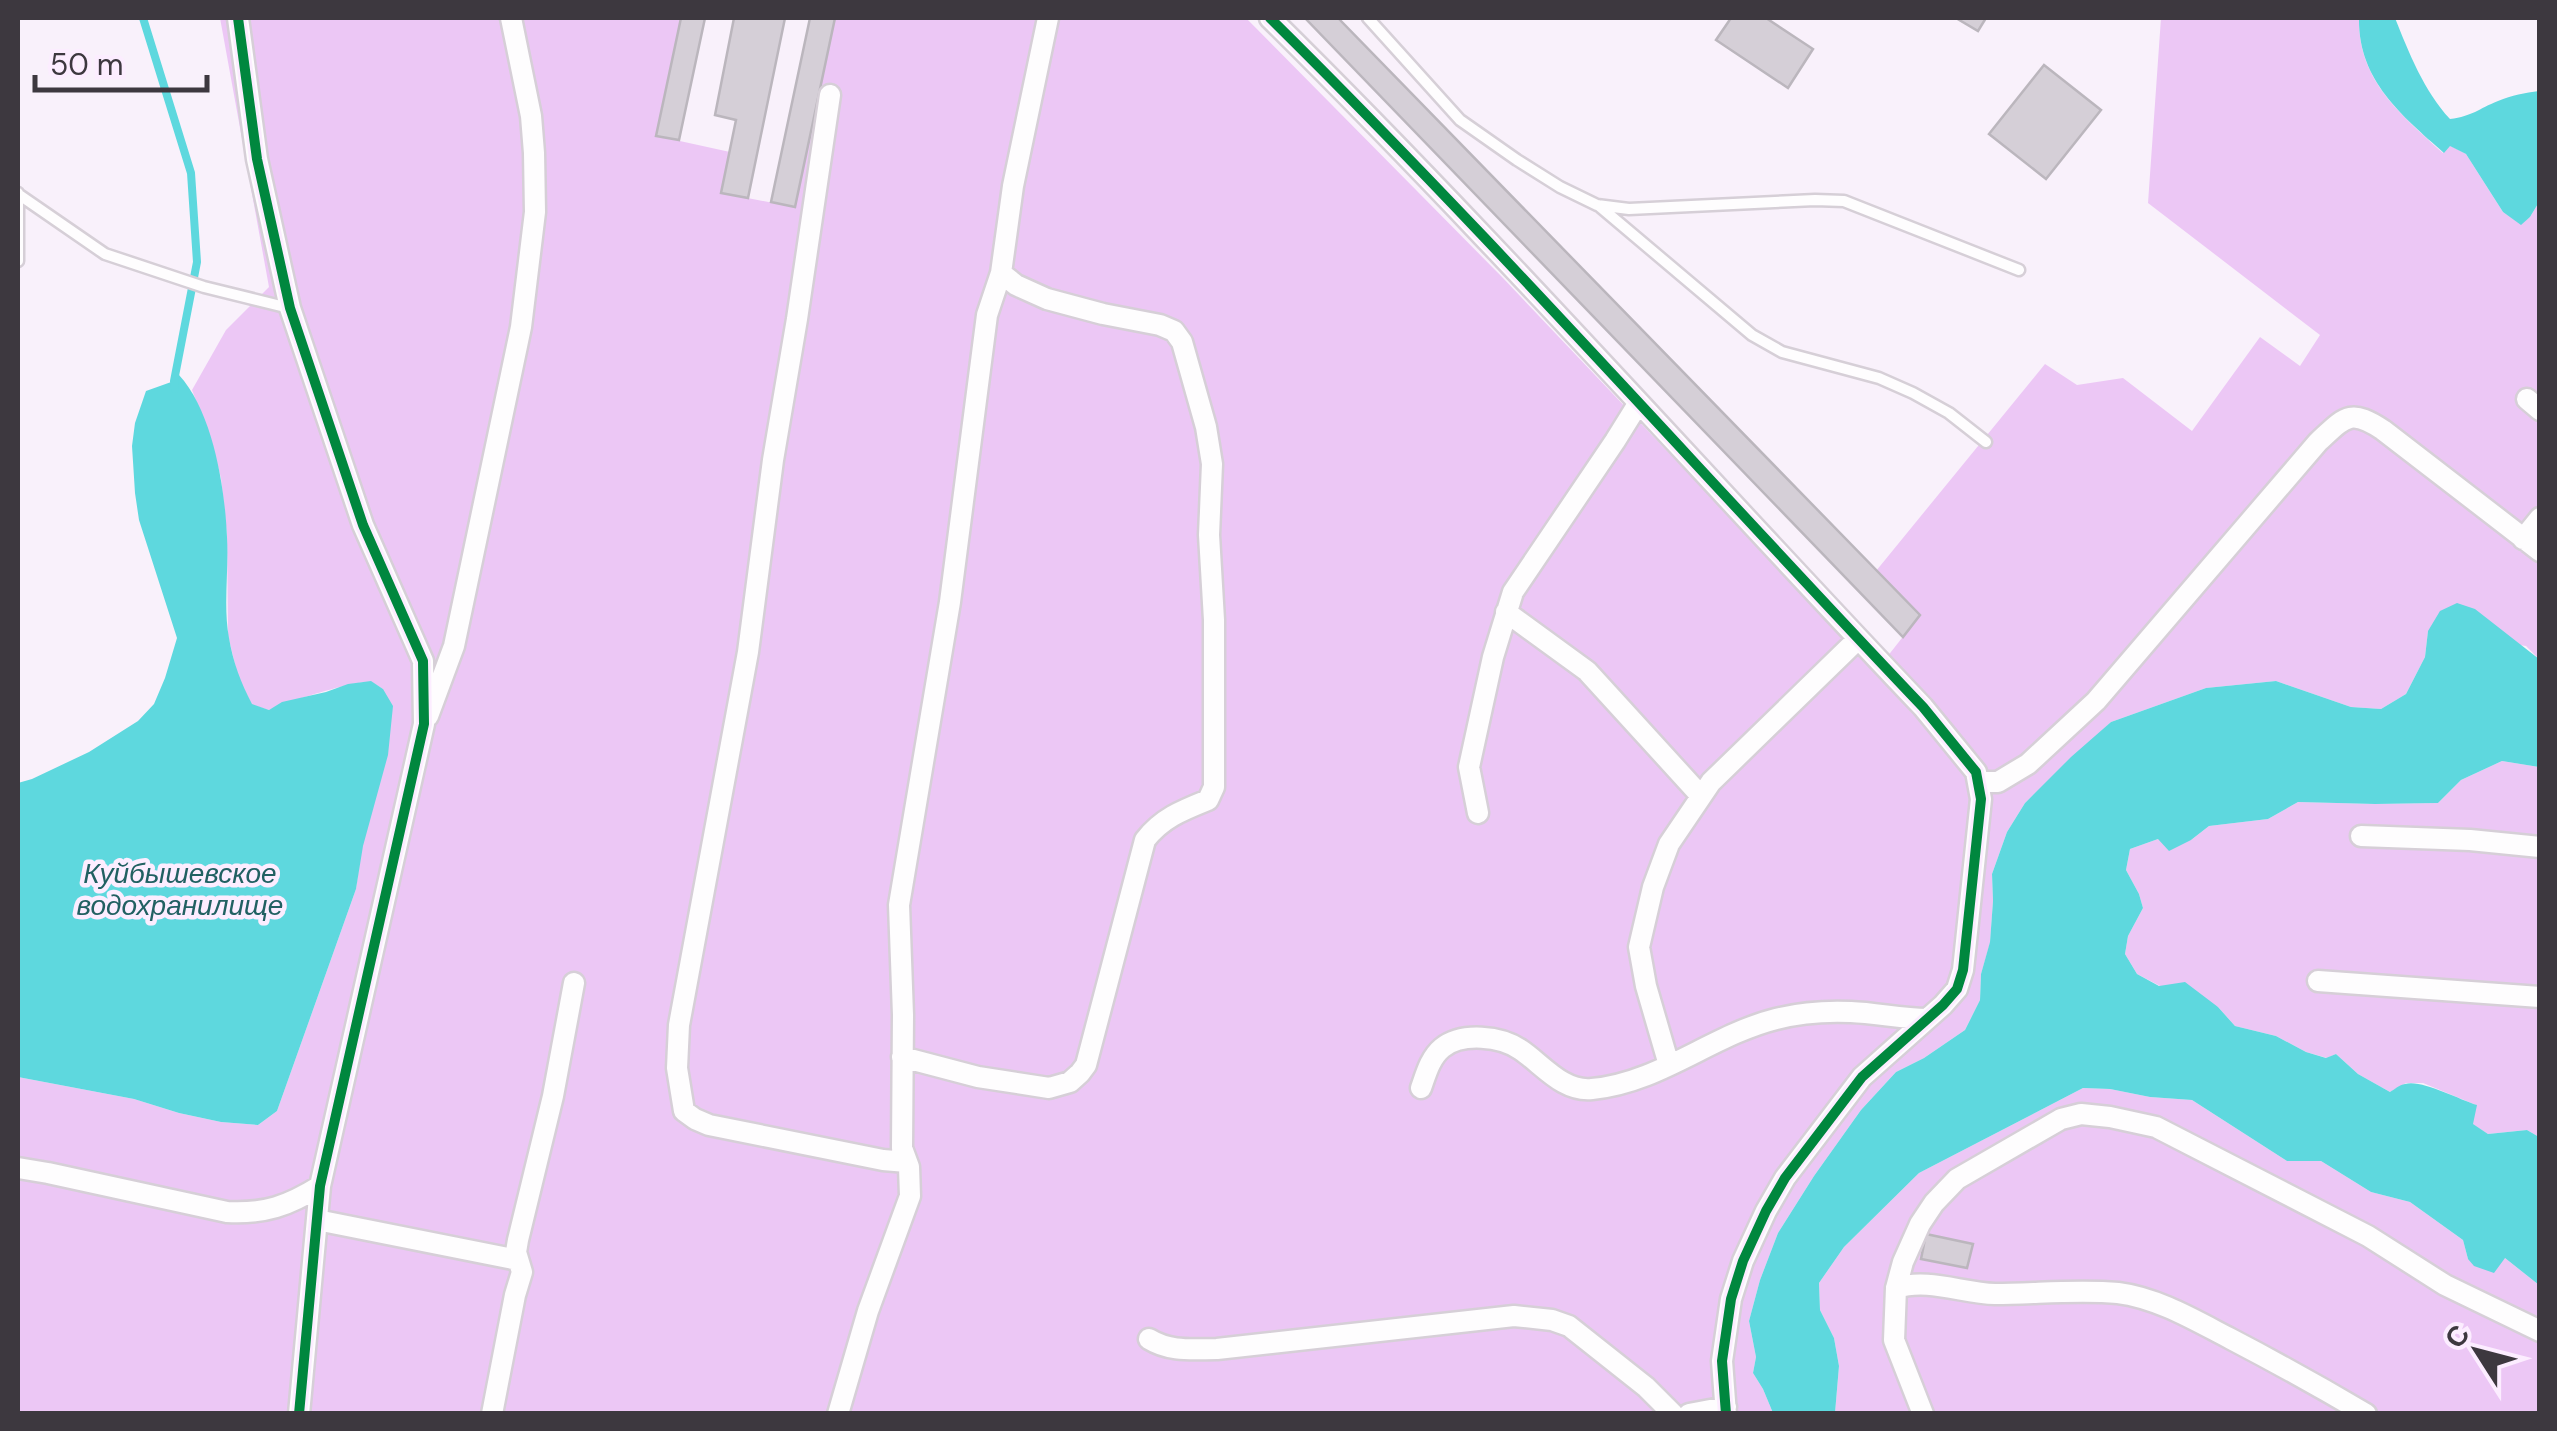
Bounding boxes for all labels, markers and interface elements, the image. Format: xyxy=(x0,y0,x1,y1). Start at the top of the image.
scale bar xyxy=(35,30,208,92)
text: 50 m xyxy=(50,45,124,84)
water label: Куйбышевское водохранилище xyxy=(77,855,283,924)
north arrow xyxy=(2427,1301,2527,1401)
text: С xyxy=(2436,1318,2478,1356)

